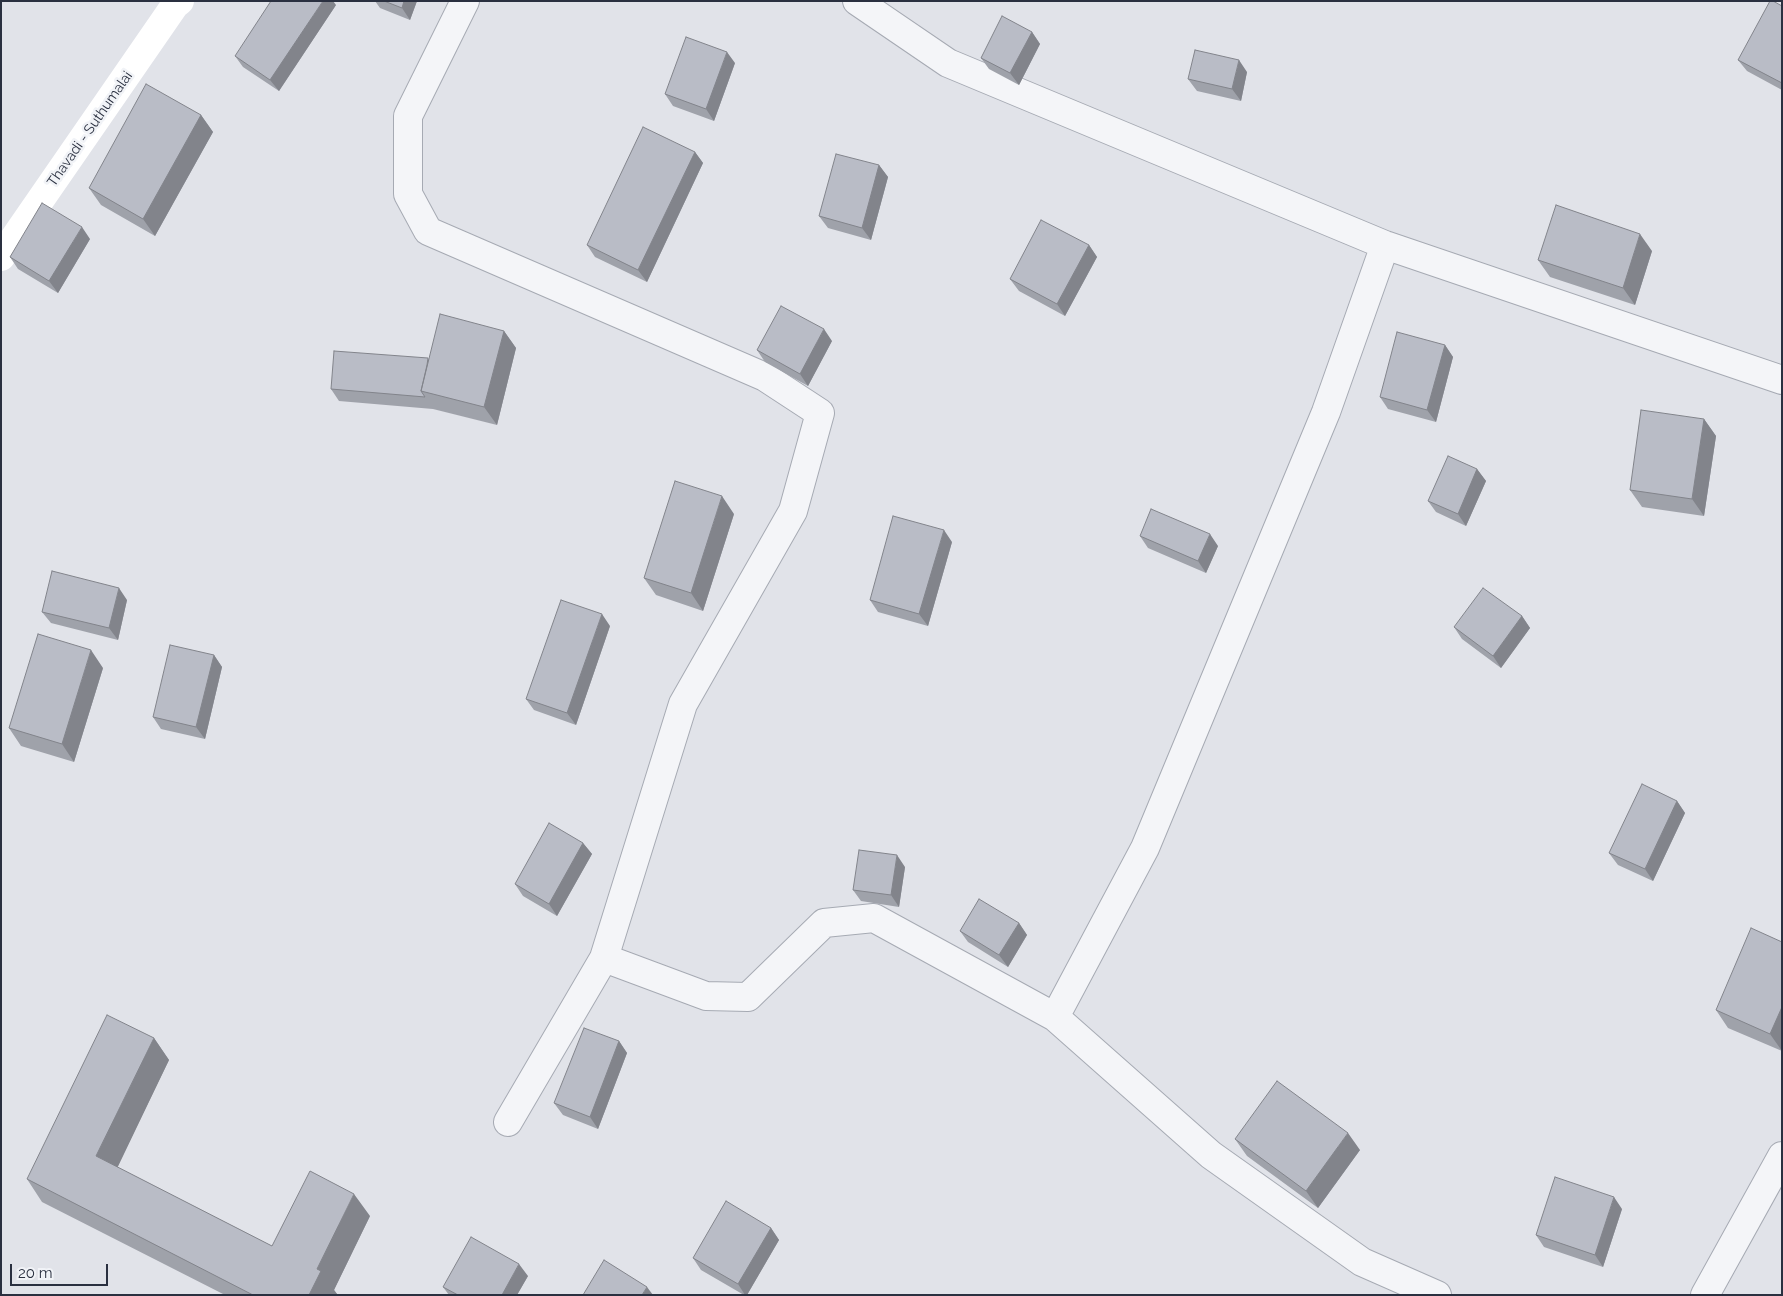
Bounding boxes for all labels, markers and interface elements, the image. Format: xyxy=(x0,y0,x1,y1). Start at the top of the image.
street label: Thavadi - Suthumalai xyxy=(44,68,136,190)
scale bar xyxy=(12,1254,110,1286)
text: 20 m xyxy=(18,1264,53,1282)

